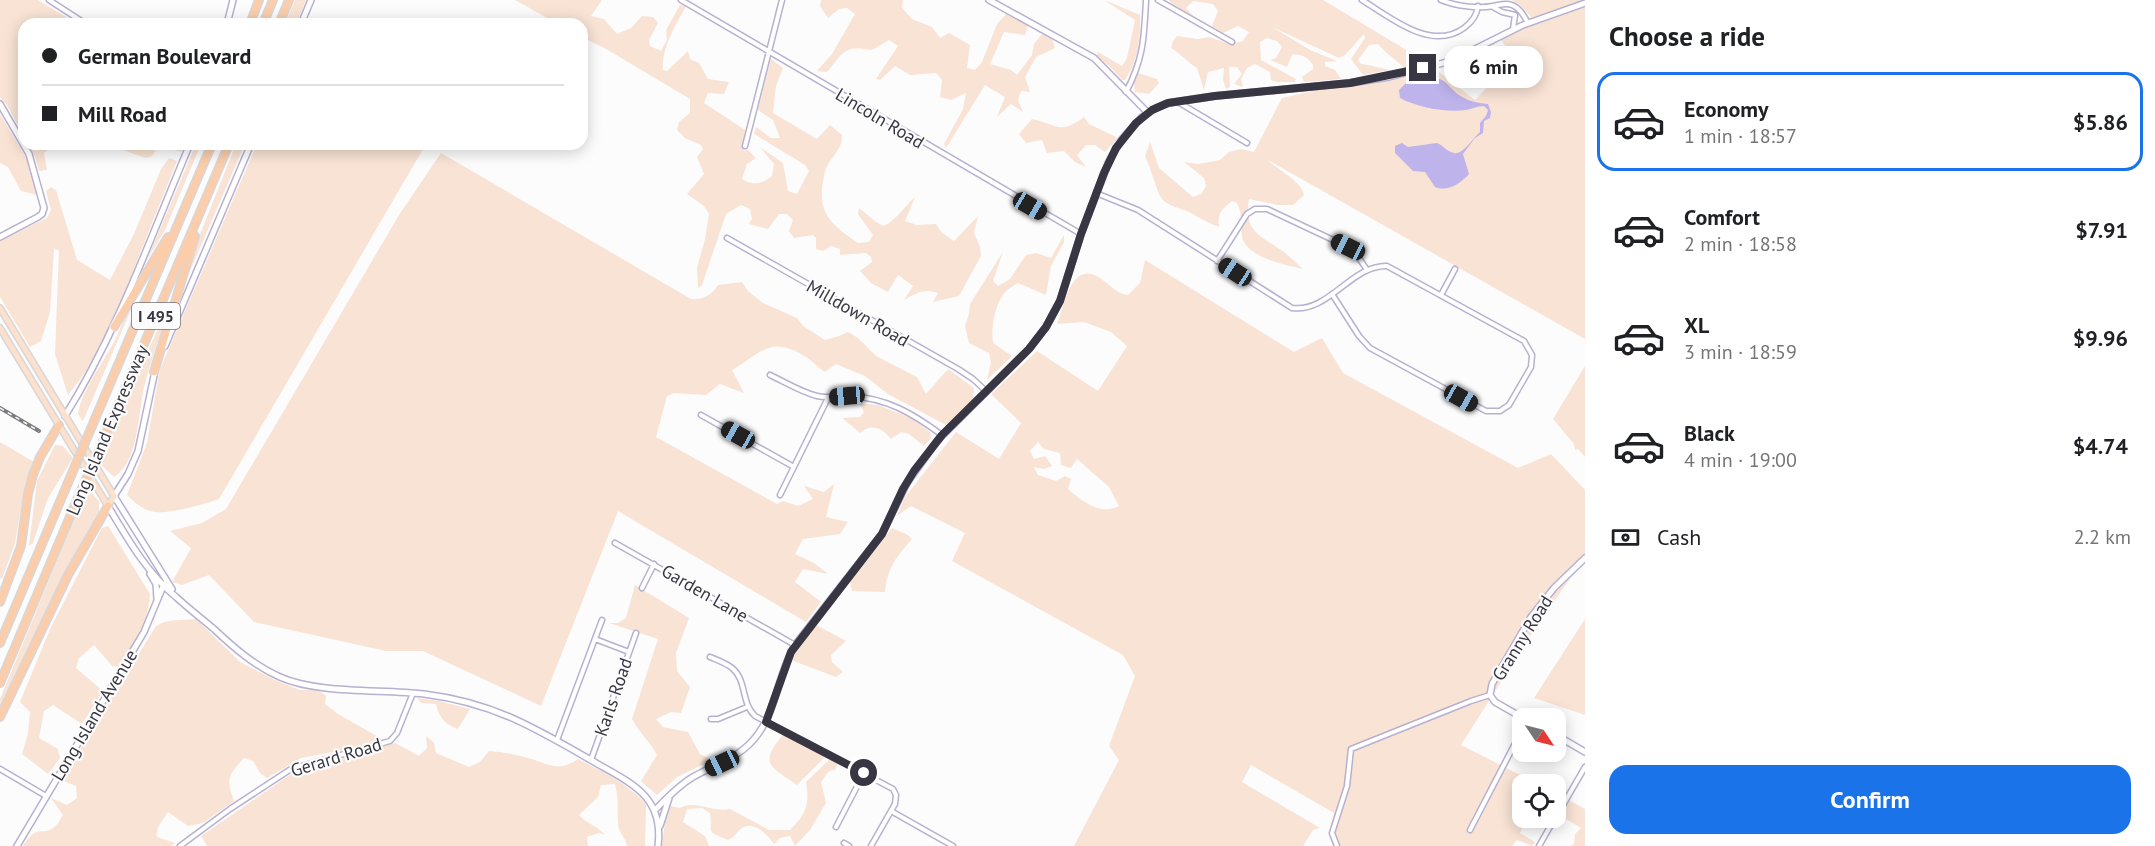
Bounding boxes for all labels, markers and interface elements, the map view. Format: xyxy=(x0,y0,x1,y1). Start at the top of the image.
text: Choose a ride xyxy=(1609,19,1765,53)
text: German Boulevard xyxy=(78,42,251,70)
callout: 6 min xyxy=(1444,47,1543,89)
route end xyxy=(1409,54,1436,81)
text: 6 min xyxy=(1469,54,1518,80)
street label: Lincoln Road xyxy=(831,83,929,153)
icon: car xyxy=(1612,95,1666,149)
text: Economy xyxy=(1684,95,1768,123)
text: Mill Road xyxy=(78,100,167,128)
text: $5.86 xyxy=(2073,108,2128,136)
text: 1 min · 18:57 xyxy=(1684,123,1797,149)
car xyxy=(1010,189,1050,223)
icon: car xyxy=(1612,203,1666,257)
text: Comfort xyxy=(1684,203,1760,231)
text: $7.91 xyxy=(2075,216,2128,244)
car xyxy=(1328,231,1368,263)
text: 2 min · 18:58 xyxy=(1684,231,1797,257)
car xyxy=(1215,255,1255,289)
street label: Milldown Road xyxy=(803,274,913,352)
road number: I 495 xyxy=(132,303,180,329)
icon: car xyxy=(1612,311,1666,365)
text: XL xyxy=(1684,311,1709,339)
text: $9.96 xyxy=(2073,324,2128,352)
text: 3 min · 18:59 xyxy=(1684,339,1797,365)
street label: Long Island Expressway xyxy=(61,341,154,519)
car xyxy=(1441,381,1481,415)
car xyxy=(828,385,866,407)
car xyxy=(718,418,758,452)
icon: car xyxy=(1612,419,1666,473)
text: Black xyxy=(1684,419,1735,447)
text: $4.74 xyxy=(2073,432,2128,460)
text: 4 min · 19:00 xyxy=(1684,447,1797,473)
icon: cash xyxy=(1609,521,1642,554)
text: Cash xyxy=(1657,523,1701,551)
text: 2.2 km xyxy=(2074,524,2131,550)
street label: Garden Lane xyxy=(657,559,753,627)
street label: Granny Road xyxy=(1487,591,1557,685)
street label: Long Island Avenue xyxy=(46,645,142,785)
street label: Karls Road xyxy=(589,655,637,739)
north arrow xyxy=(1512,708,1566,762)
map controls xyxy=(1512,708,1566,828)
street label: Gerard Road xyxy=(288,732,384,782)
car xyxy=(702,747,742,779)
route start xyxy=(850,759,877,786)
button: Confirm xyxy=(1609,765,2131,834)
button: locate xyxy=(1512,774,1566,828)

